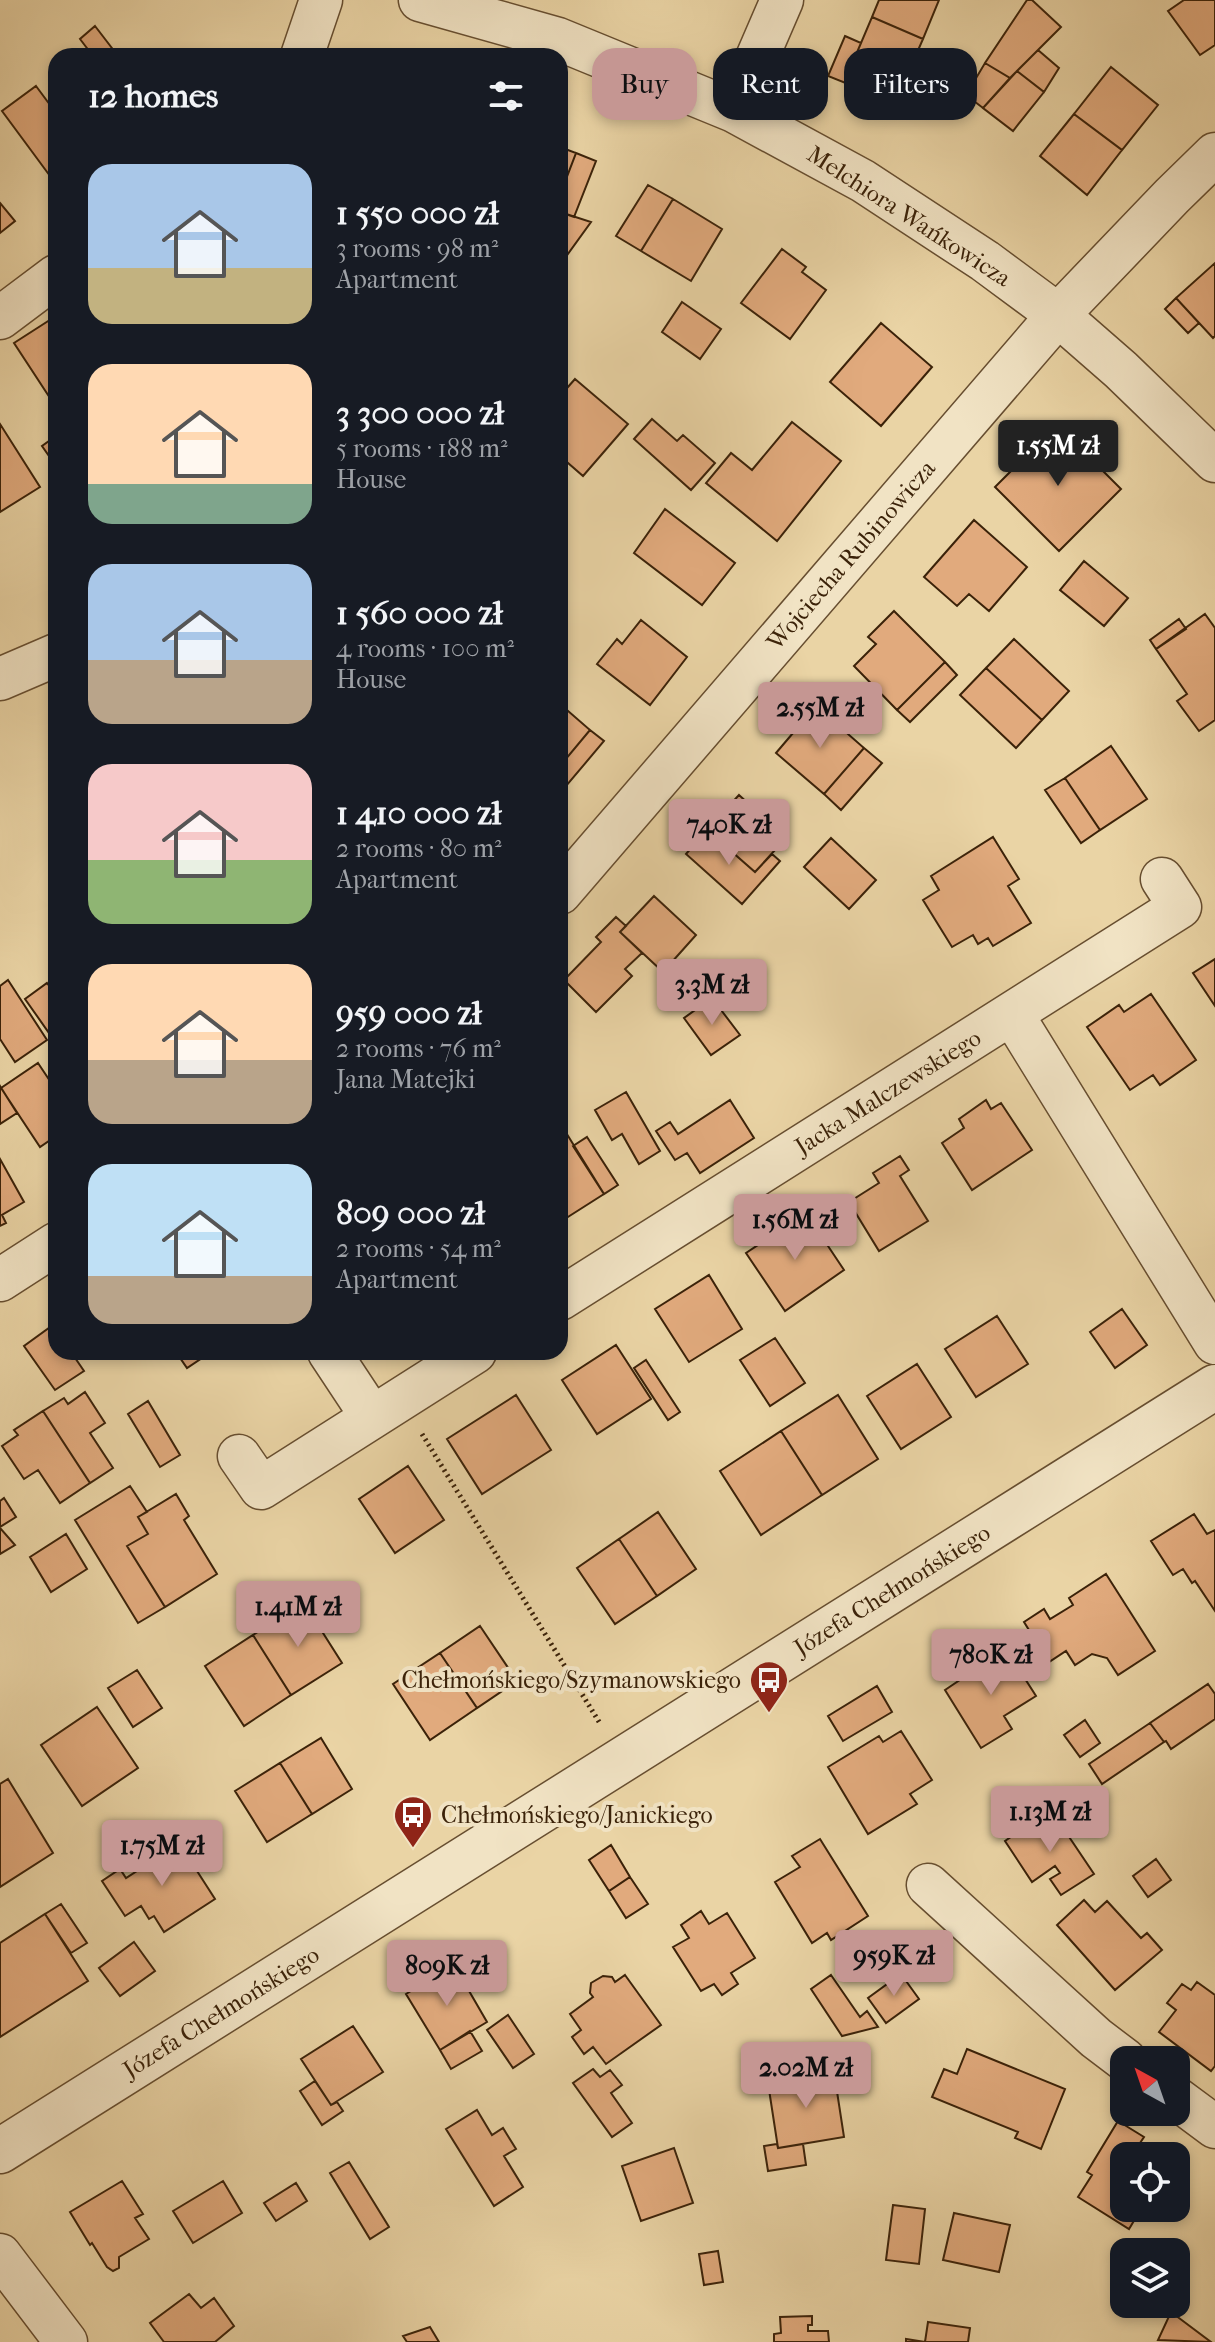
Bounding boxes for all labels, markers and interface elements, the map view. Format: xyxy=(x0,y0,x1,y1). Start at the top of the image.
chip: Buy xyxy=(592,48,697,120)
chip: Rent xyxy=(713,48,828,120)
chip: Filters xyxy=(844,48,977,120)
icon: filters xyxy=(484,74,528,118)
text: 12 homes xyxy=(88,76,218,116)
street label: Melchiora Wańkowicza xyxy=(802,140,1017,293)
text: 1 550 000 zł xyxy=(336,193,499,233)
icon: home xyxy=(152,196,248,292)
text: 3 rooms · 98 m² xyxy=(336,233,498,264)
text: Apartment xyxy=(336,264,458,295)
text: 3 300 000 zł xyxy=(336,393,504,433)
icon: home xyxy=(152,396,248,492)
pin: 1.55M zł xyxy=(975,420,1141,488)
text: 1.55M zł xyxy=(1016,430,1100,461)
text: 5 rooms · 188 m² xyxy=(336,433,508,464)
street label: Wojciecha Rubinowicza xyxy=(760,454,942,656)
text: House xyxy=(336,464,406,495)
text: 1 560 000 zł xyxy=(336,593,503,633)
icon: home xyxy=(152,596,248,692)
text: 4 rooms · 100 m² xyxy=(336,633,514,664)
text: House xyxy=(336,664,406,695)
pin: 2.55M zł xyxy=(737,682,903,750)
text: 2.55M zł xyxy=(776,692,864,723)
text: 1 410 000 zł xyxy=(336,793,502,833)
icon: home xyxy=(152,796,248,892)
pin: 740K zł xyxy=(655,799,803,867)
text: 740K zł xyxy=(687,809,771,840)
text: 2 rooms · 80 m² xyxy=(336,833,502,864)
text: Apartment xyxy=(336,864,458,895)
pin: 3.3M zł xyxy=(638,959,786,1027)
text: 3.3M zł xyxy=(675,969,749,1000)
text: 959 000 zł xyxy=(336,993,482,1033)
icon: home xyxy=(152,996,248,1092)
street label: Jacka Malczewskiego xyxy=(788,1023,986,1162)
text: 2 rooms · 76 m² xyxy=(336,1033,501,1064)
text: Jana Matejki xyxy=(336,1064,476,1095)
text: 809 000 zł xyxy=(336,1193,485,1233)
pin: 1.56M zł xyxy=(712,1194,878,1262)
icon: home xyxy=(152,1196,248,1292)
text: 1.56M zł xyxy=(752,1204,838,1235)
text: 2 rooms · 54 m² xyxy=(336,1233,501,1264)
text: Apartment xyxy=(336,1264,458,1295)
street label: Józefa Chełmońskiego xyxy=(787,1518,995,1663)
pin: 1.41M zł xyxy=(215,1581,381,1649)
text: 1.41M zł xyxy=(254,1591,342,1622)
pin: 780K zł xyxy=(917,1629,1065,1697)
text: 780K zł xyxy=(949,1639,1033,1670)
bus stop icon: Chełmońskiego/Szymanowskiego xyxy=(748,1659,790,1714)
place label: Chełmońskiego/Szymanowskiego xyxy=(401,1666,741,1694)
pin: 1.13M zł xyxy=(967,1786,1133,1854)
bus stop icon: Chełmońskiego/Janickiego xyxy=(392,1794,434,1849)
text: 1.13M zł xyxy=(1009,1796,1091,1827)
place label: Chełmońskiego/Janickiego xyxy=(441,1801,713,1829)
pin: 1.75M zł xyxy=(79,1820,245,1888)
text: 1.75M zł xyxy=(120,1830,204,1861)
pin: 959K zł xyxy=(820,1930,968,1998)
street label: Józefa Chełmońskiego xyxy=(116,1940,324,2085)
pin: 809K zł xyxy=(373,1940,521,2008)
text: 959K zł xyxy=(853,1940,935,1971)
text: 809K zł xyxy=(405,1950,489,1981)
pin: 2.02M zł xyxy=(723,2042,889,2110)
north arrow xyxy=(1110,2046,1190,2126)
map controls xyxy=(1110,2046,1190,2318)
text: 2.02M zł xyxy=(759,2052,853,2083)
button: locate xyxy=(1110,2142,1190,2222)
button: layers xyxy=(1110,2238,1190,2318)

